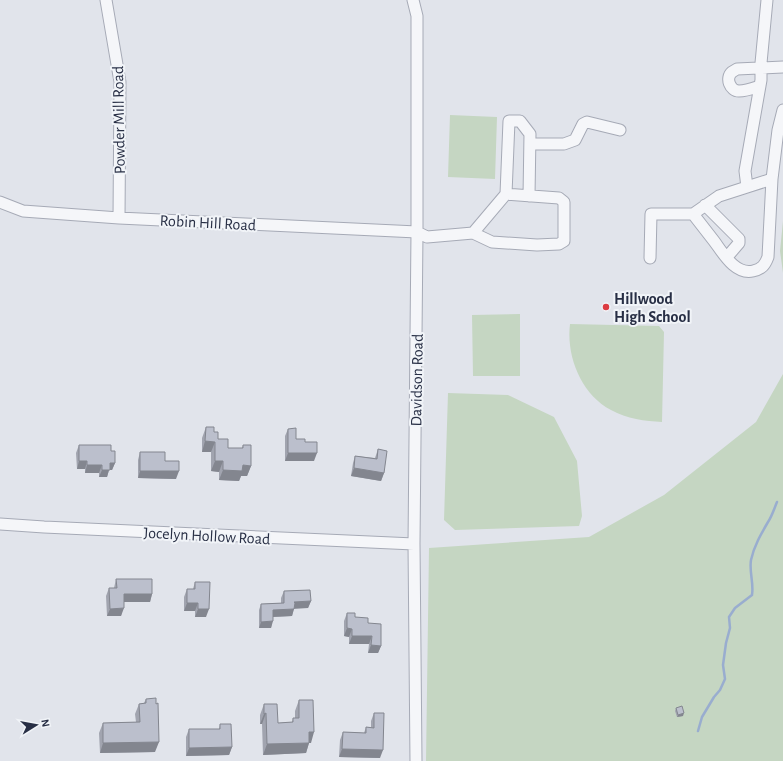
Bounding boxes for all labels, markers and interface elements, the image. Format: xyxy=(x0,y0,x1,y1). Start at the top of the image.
street label: Powder Mill Road xyxy=(110,66,128,174)
street label: Robin Hill Road xyxy=(159,212,256,234)
place label: Hillwood High School xyxy=(614,291,691,325)
marker: Hillwood High School xyxy=(601,302,611,312)
street label: Davidson Road xyxy=(408,333,426,427)
street label: Jocelyn Hollow Road xyxy=(143,525,271,548)
north arrow xyxy=(16,705,56,745)
text: N xyxy=(39,718,51,728)

